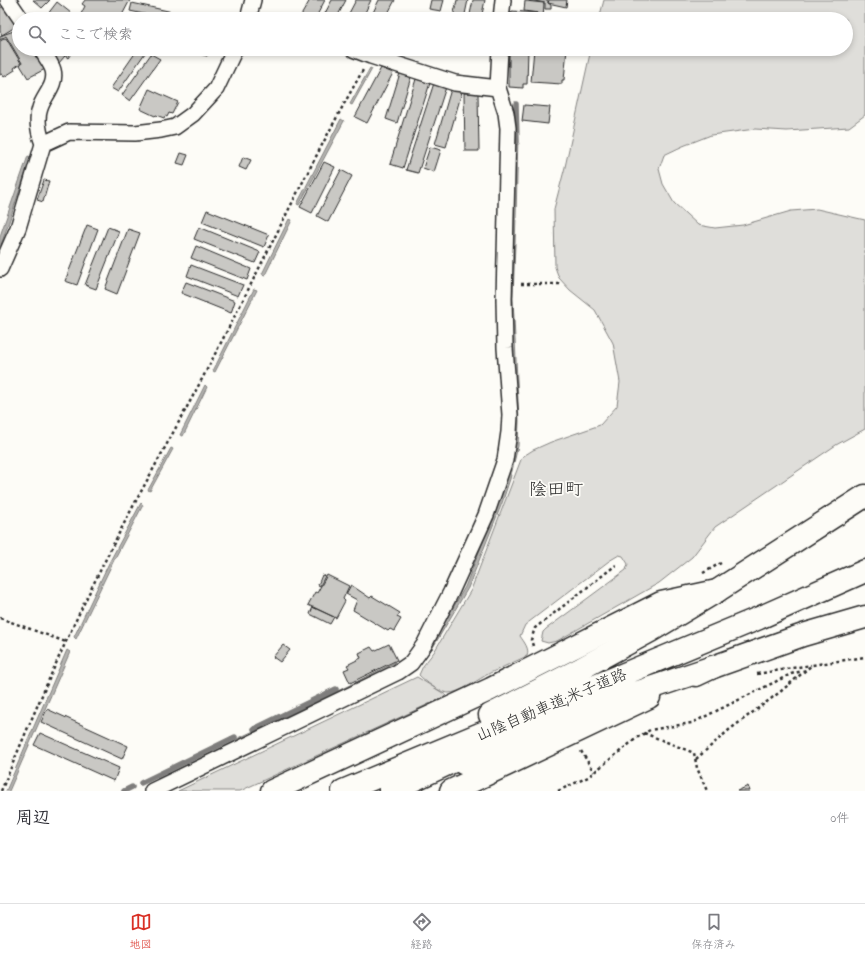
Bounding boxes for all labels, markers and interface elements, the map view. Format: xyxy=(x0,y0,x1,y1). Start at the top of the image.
search box xyxy=(12,12,853,56)
icon: search xyxy=(26,23,48,45)
text: ここで検索 xyxy=(58,24,133,46)
district label: 陰田町 xyxy=(529,478,583,504)
street label: 山陰自動車道;米子道路 xyxy=(472,663,631,749)
text: 周辺 xyxy=(16,806,50,831)
text: 0件 xyxy=(830,809,849,828)
tab: 地図 xyxy=(130,911,152,953)
tab: 経路 xyxy=(411,911,433,953)
tab: 保存済み xyxy=(692,911,736,953)

